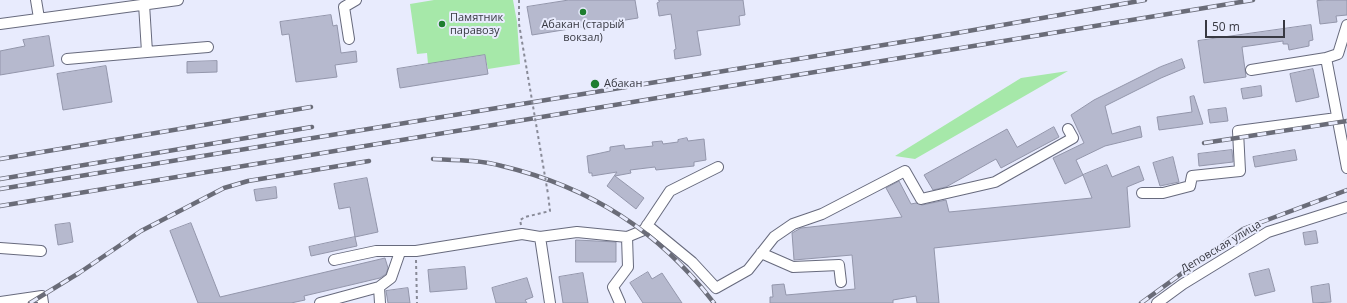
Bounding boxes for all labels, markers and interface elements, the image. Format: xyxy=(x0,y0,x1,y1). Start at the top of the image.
marker: Абакан (старый вокзал) xyxy=(578,7,588,17)
place label: Памятник паравозу xyxy=(450,11,503,37)
scale bar xyxy=(1207,12,1287,38)
place label: Абакан (старый вокзал) xyxy=(541,18,625,44)
text: 50 m xyxy=(1212,18,1240,35)
marker: Памятник паравозу xyxy=(437,19,447,29)
place label: Абакан xyxy=(604,77,642,91)
marker: Абакан xyxy=(589,78,601,90)
street label: Деповская улица xyxy=(1178,218,1264,276)

